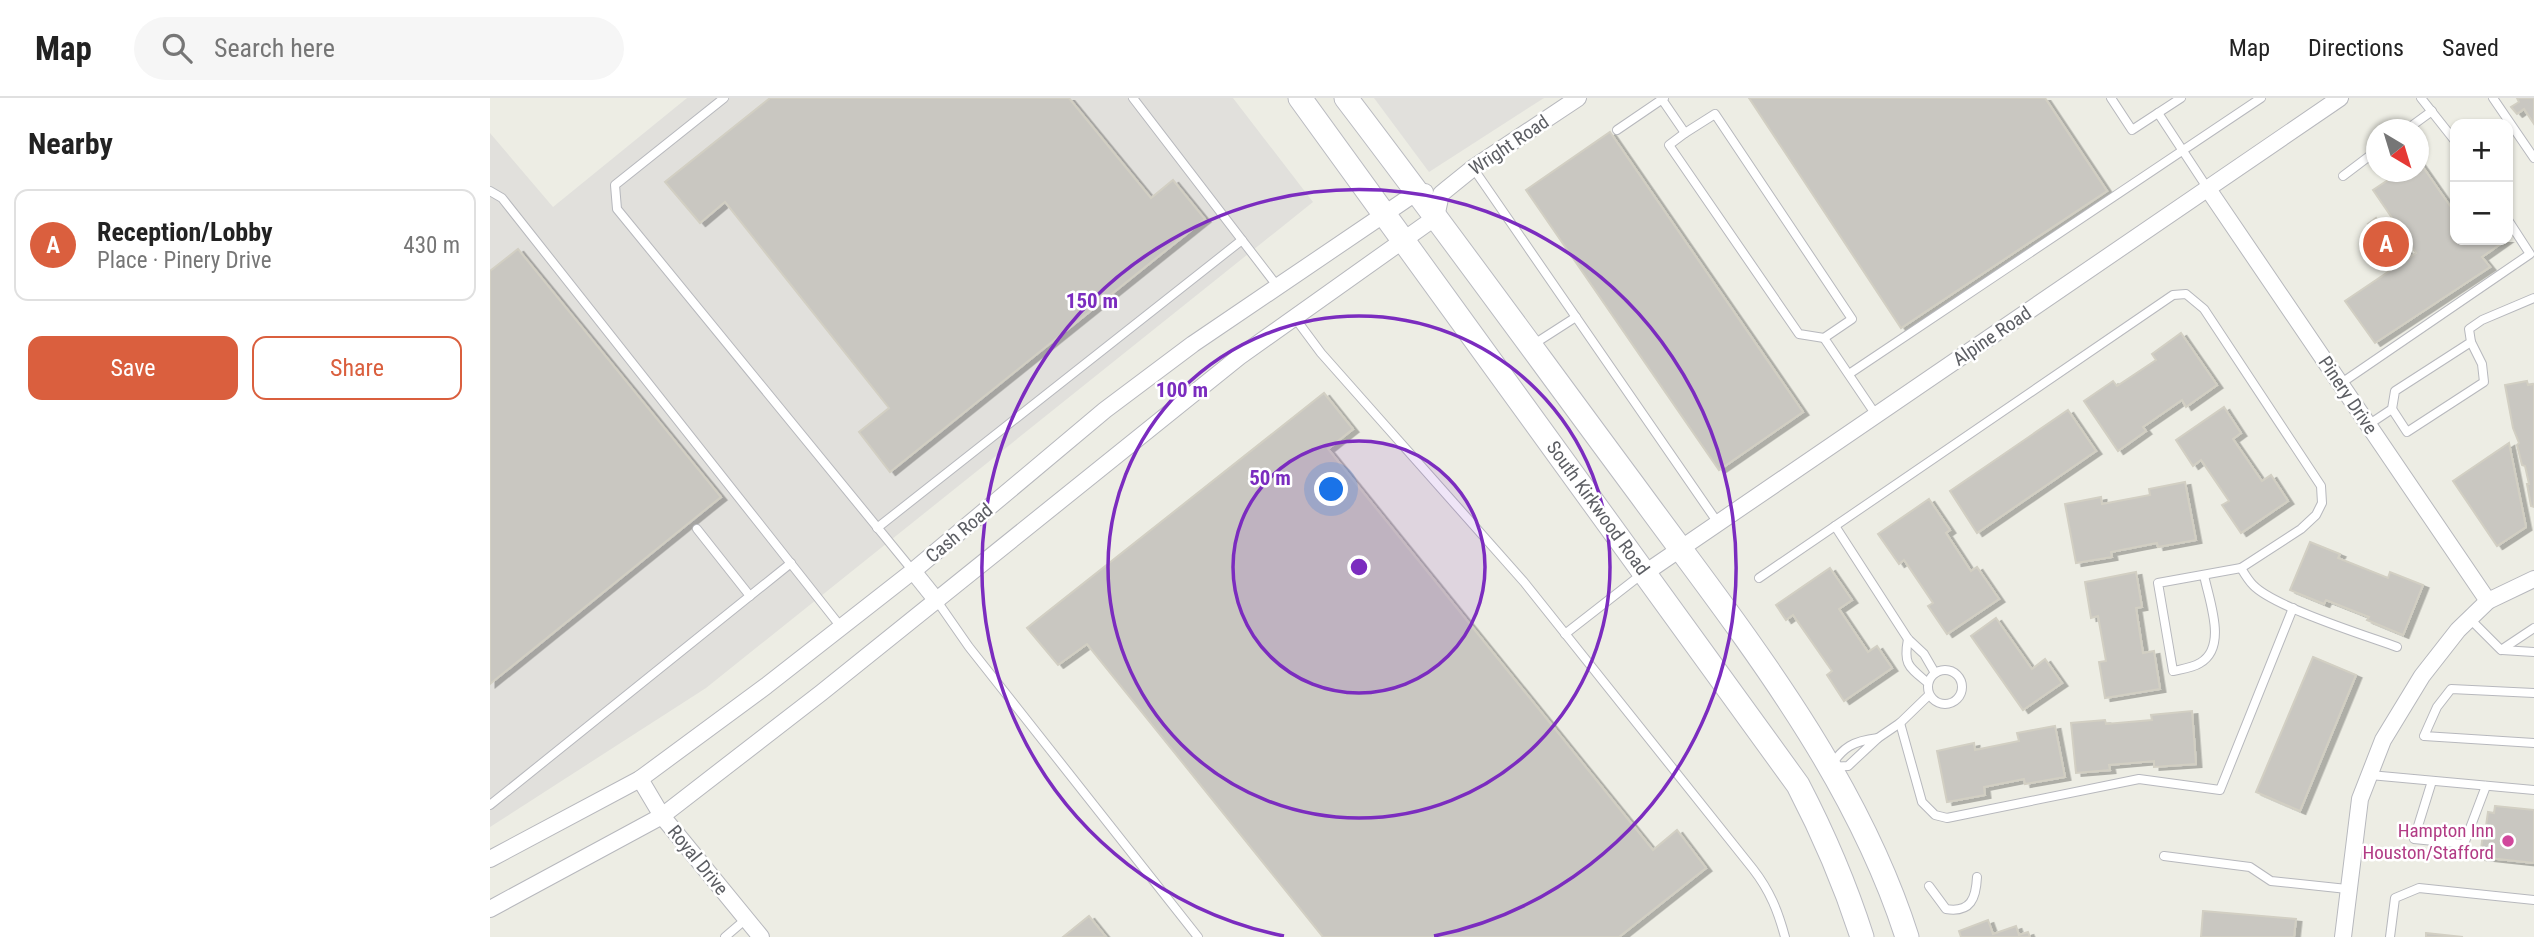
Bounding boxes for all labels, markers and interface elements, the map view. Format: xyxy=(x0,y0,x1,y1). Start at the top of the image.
search box xyxy=(134,17,624,80)
text: Map xyxy=(35,29,92,68)
icon: search xyxy=(158,29,196,67)
text: Search here xyxy=(214,33,335,63)
text: Map xyxy=(2229,34,2270,62)
text: Directions xyxy=(2308,34,2404,62)
text: Saved xyxy=(2442,34,2499,62)
street label: Wright Road xyxy=(1465,110,1553,180)
north arrow xyxy=(2366,119,2429,182)
map controls xyxy=(2450,119,2513,245)
button: + xyxy=(2450,119,2513,182)
text: Nearby xyxy=(28,126,113,161)
button: − xyxy=(2450,182,2513,245)
text: Reception/Lobby xyxy=(97,217,273,247)
pin: A xyxy=(2363,218,2409,270)
text: A xyxy=(46,232,60,259)
text: 430 m xyxy=(403,232,460,259)
text: Place · Pinery Drive xyxy=(97,247,272,274)
text: 150 m xyxy=(1066,289,1118,313)
street label: Alpine Road xyxy=(1948,301,2036,371)
button: Save xyxy=(28,336,238,400)
button: Share xyxy=(252,336,462,400)
street label: Pinery Drive xyxy=(2314,352,2383,438)
text: 100 m xyxy=(1156,378,1208,402)
street label: South Kirkwood Road xyxy=(1542,436,1654,580)
text: 50 m xyxy=(1249,466,1291,490)
your location xyxy=(1314,472,1348,506)
street label: Cash Road xyxy=(921,498,997,568)
centre of rings xyxy=(1347,555,1371,579)
place label: Hampton Inn Houston/Stafford xyxy=(2362,819,2494,864)
street label: Royal Drive xyxy=(663,821,733,900)
marker: Hampton Inn Houston/Stafford xyxy=(2500,833,2516,849)

